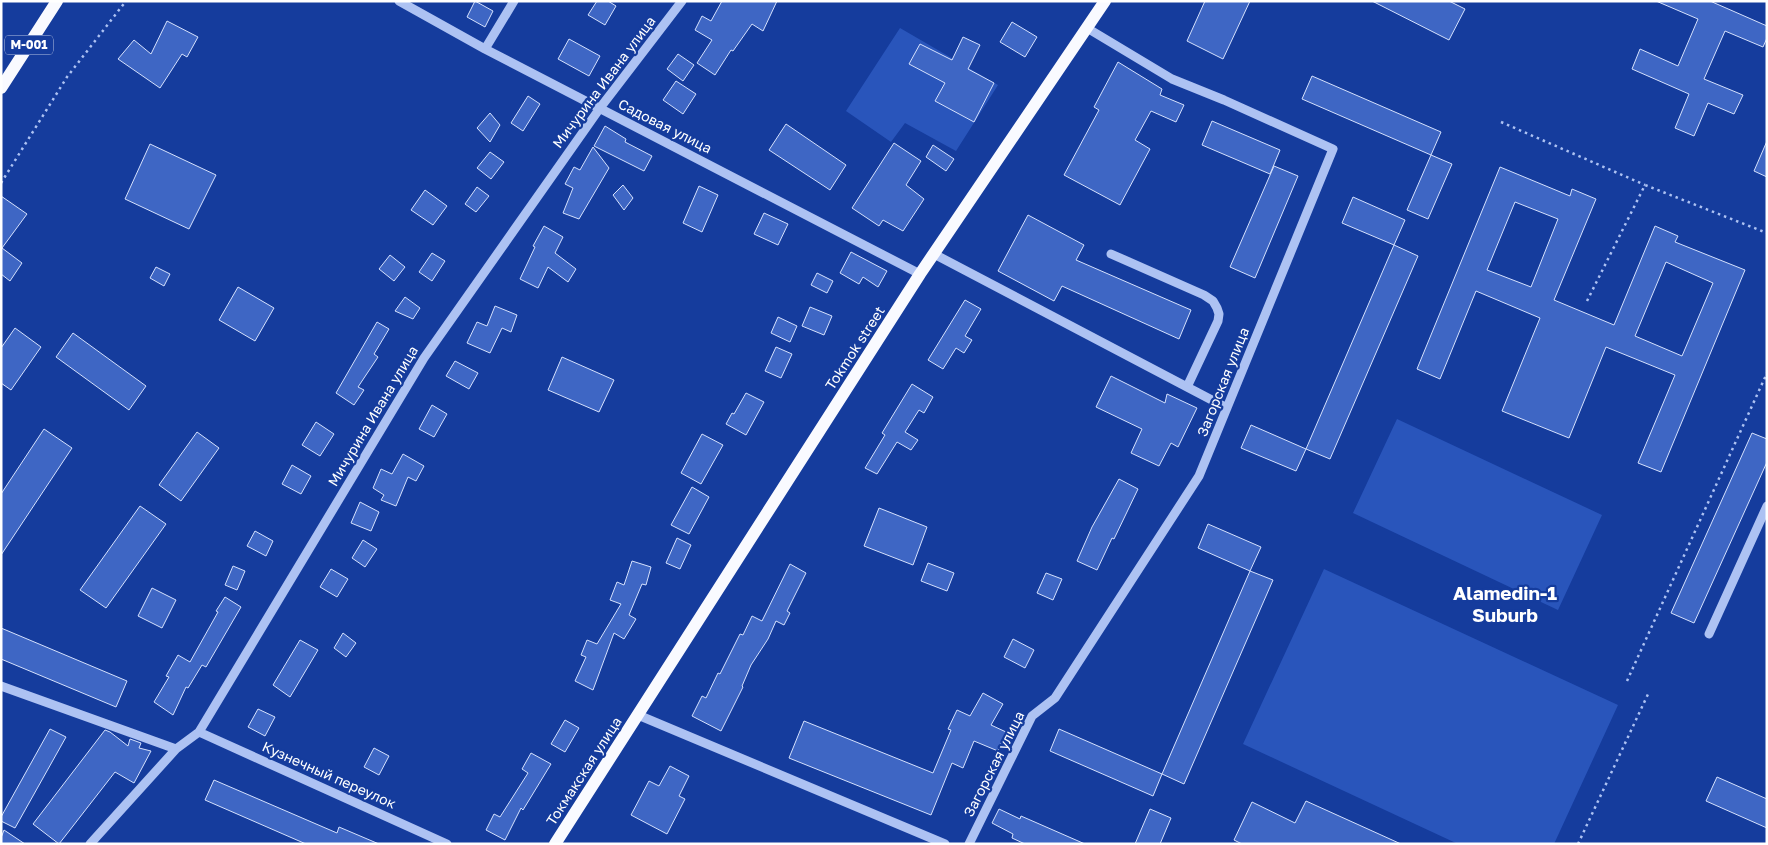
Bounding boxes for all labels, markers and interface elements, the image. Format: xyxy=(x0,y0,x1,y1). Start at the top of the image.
street label: Мичурина Ивана улица xyxy=(548,12,659,151)
road number: М-001 xyxy=(5,36,53,54)
street label: Садовая улица xyxy=(616,95,715,156)
street label: Tokmok street xyxy=(821,303,888,393)
street label: Загорская улица xyxy=(1193,325,1252,439)
street label: Мичурина Ивана улица xyxy=(324,342,421,489)
district label: Alamedin-1 Suburb xyxy=(1453,581,1557,626)
street label: Загорская улица xyxy=(960,708,1027,819)
street label: Токмакская улица xyxy=(542,713,625,828)
street label: Кузнечный переулок xyxy=(260,737,399,812)

